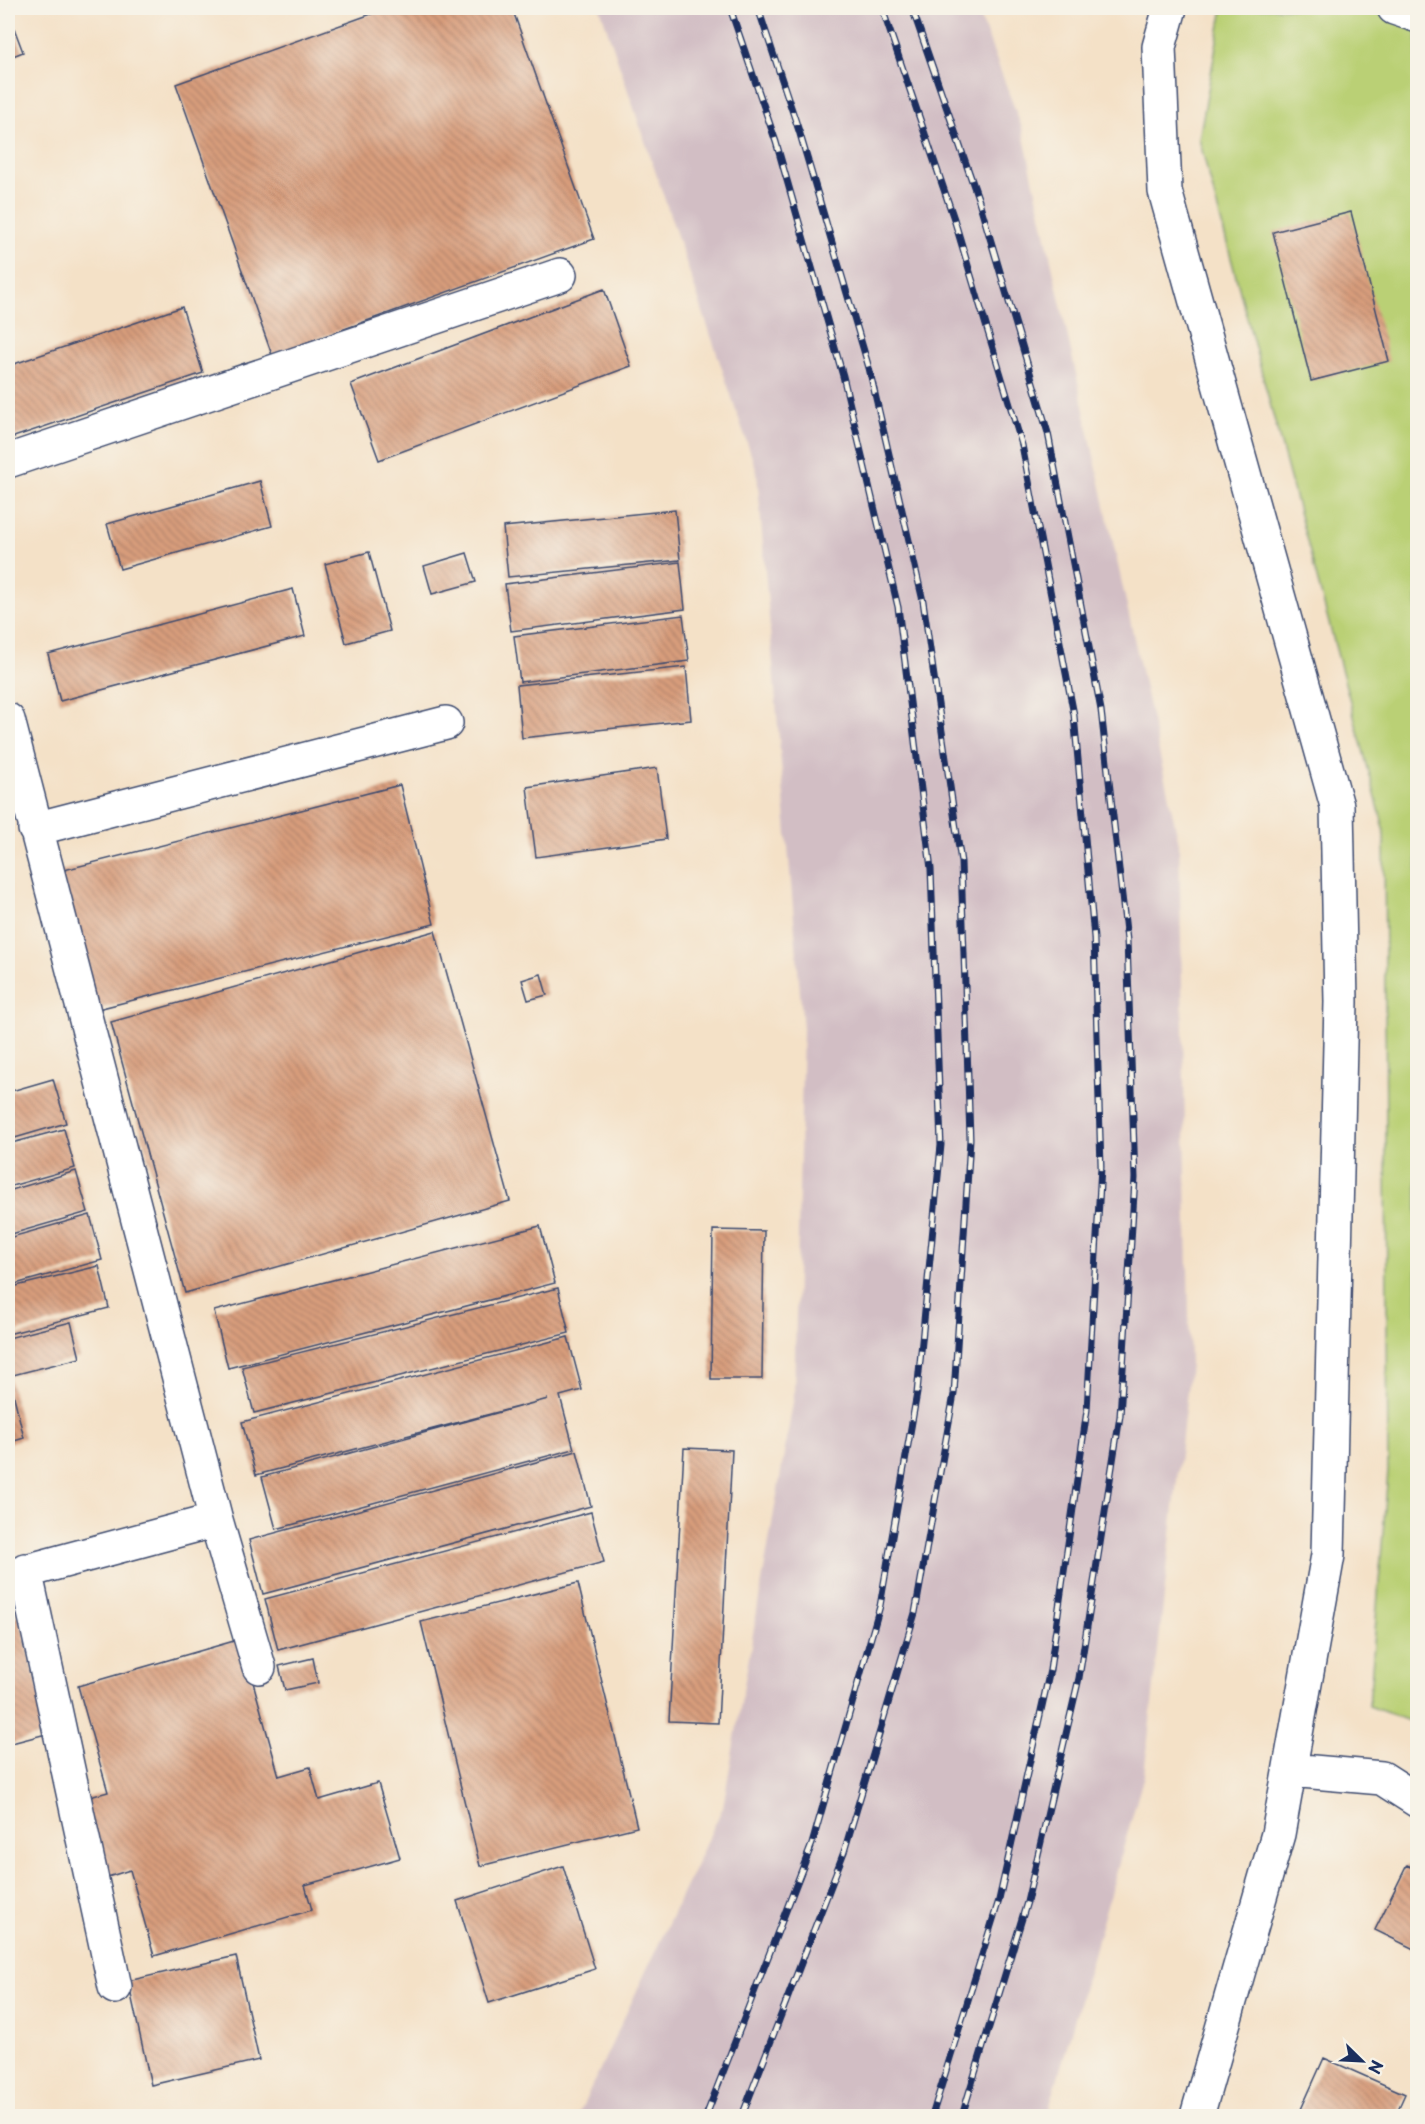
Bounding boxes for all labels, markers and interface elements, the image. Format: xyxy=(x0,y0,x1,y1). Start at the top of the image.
north arrow xyxy=(1332,2031,1392,2091)
text: N xyxy=(1363,2057,1390,2078)

